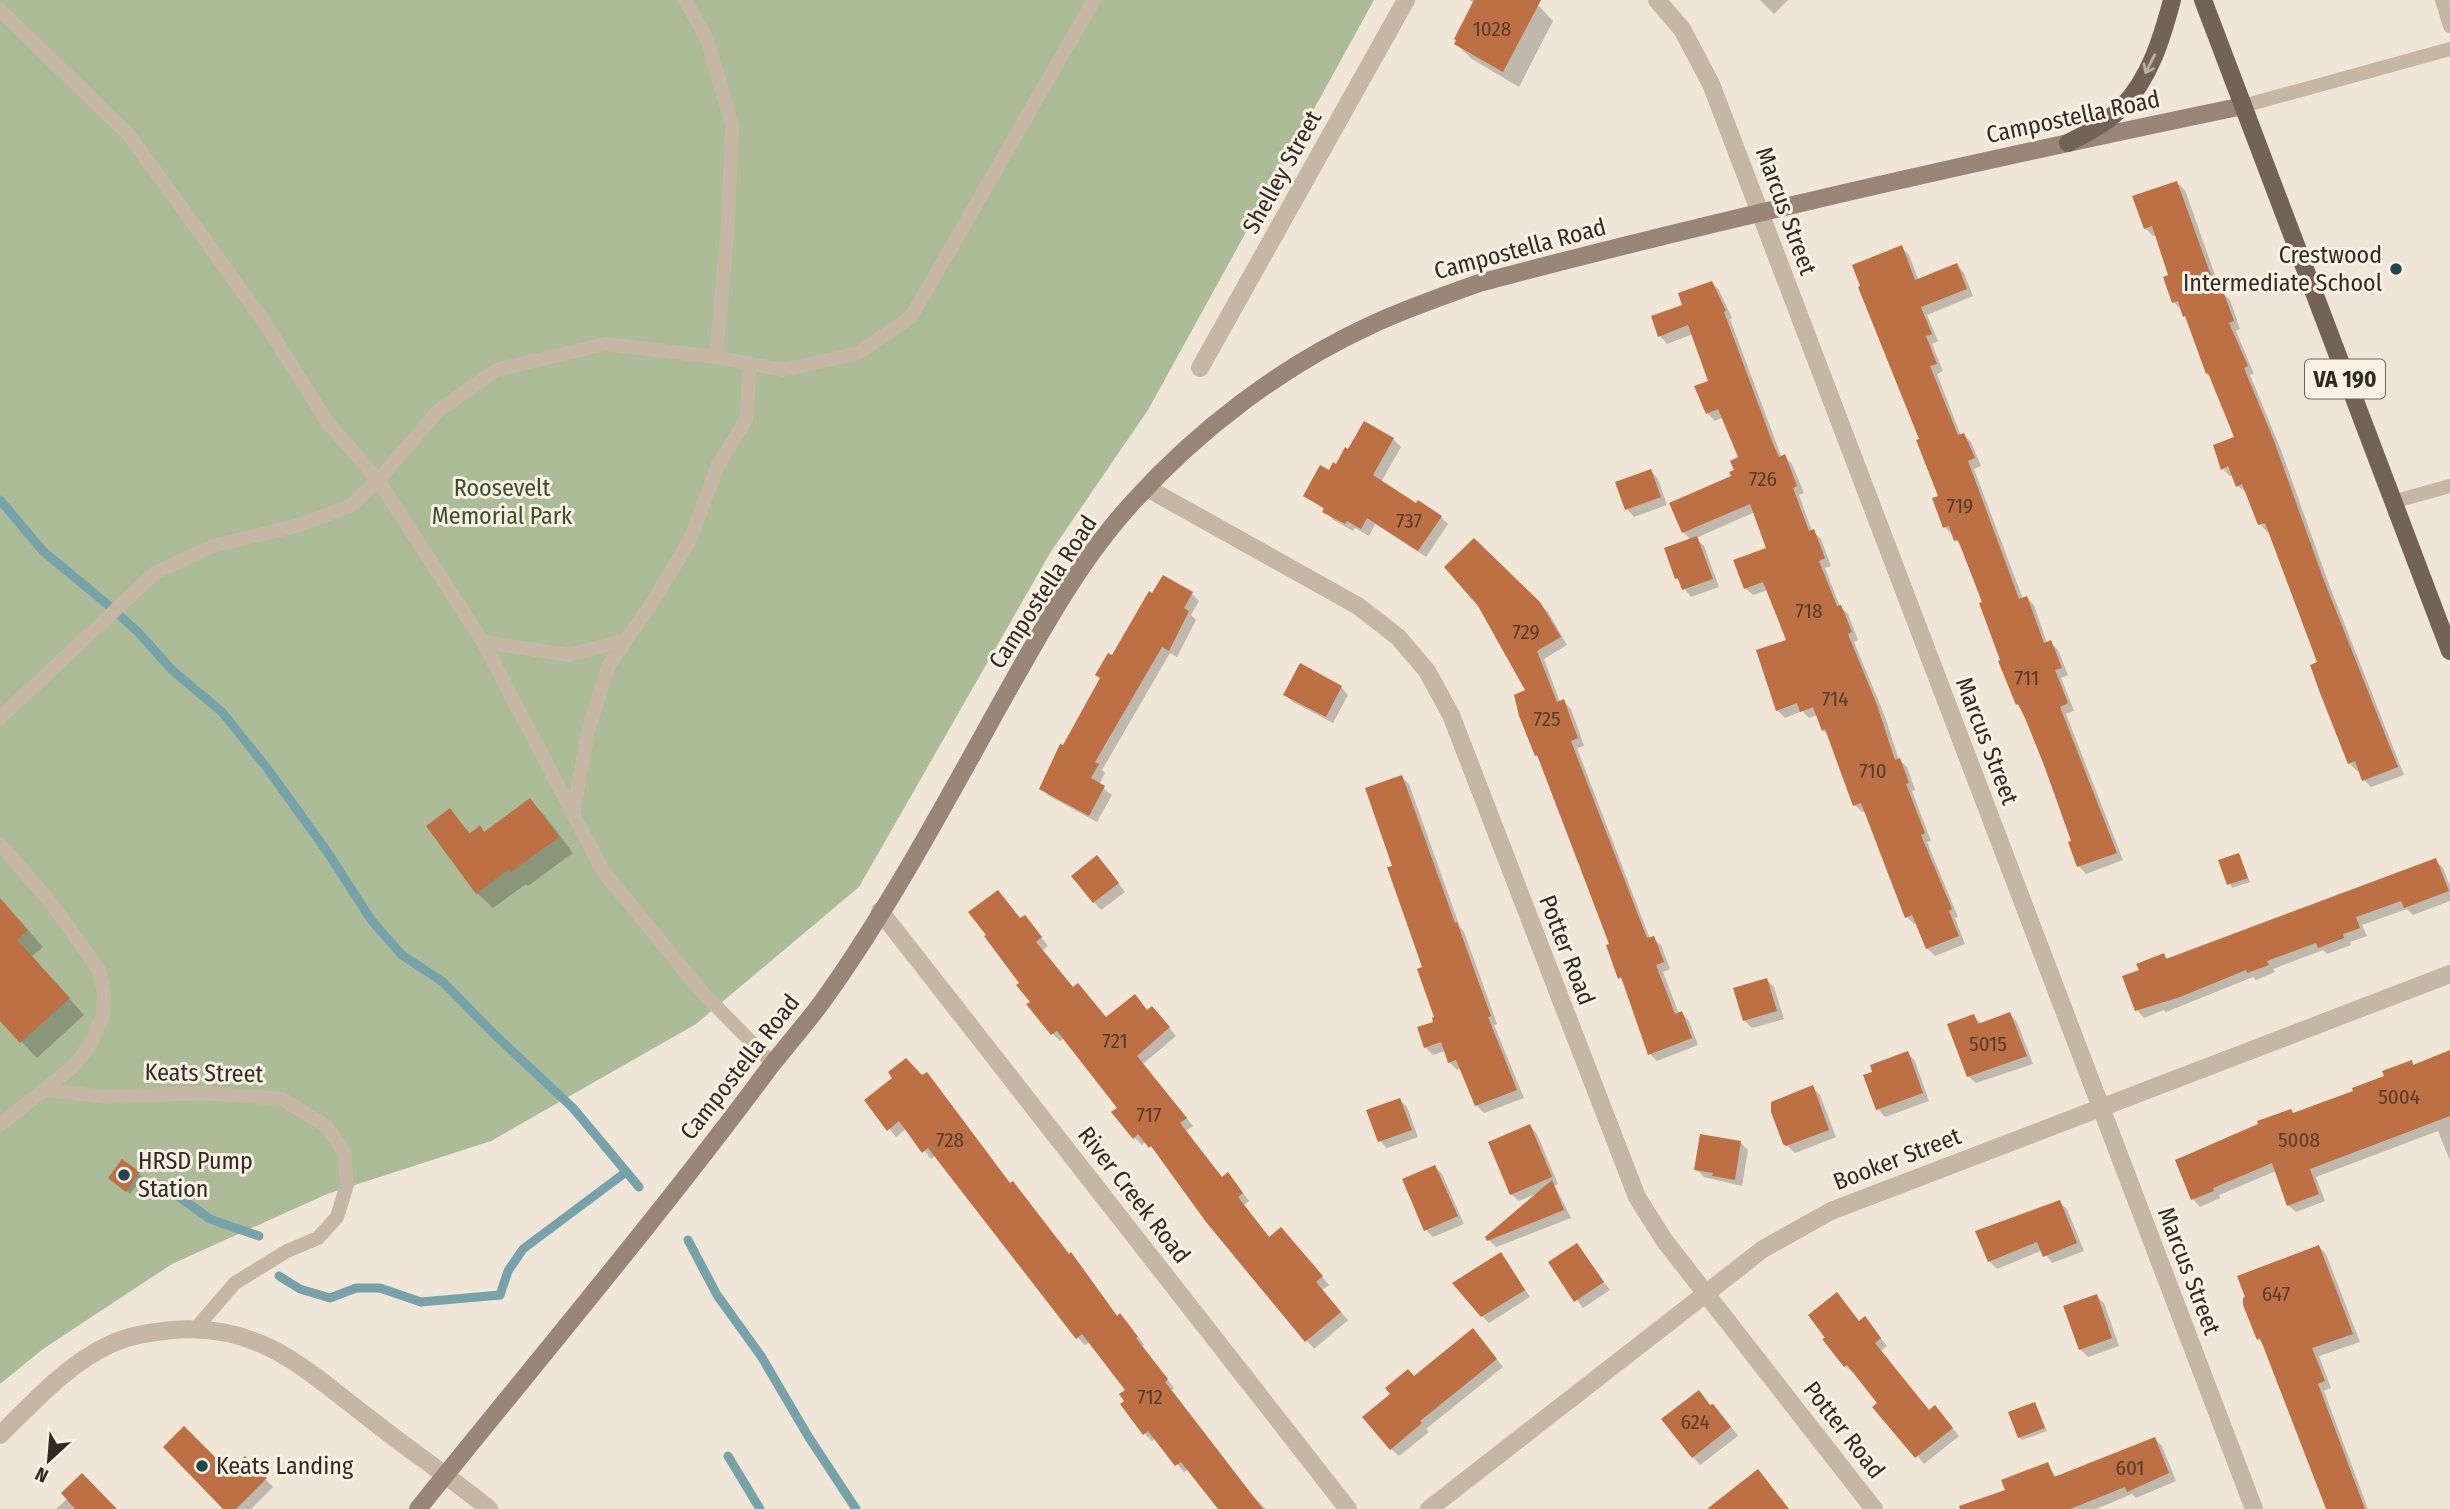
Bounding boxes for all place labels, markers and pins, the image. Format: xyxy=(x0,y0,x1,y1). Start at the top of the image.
place label: Crestwood Intermediate School xyxy=(2183,241,2382,297)
marker: Crestwood Intermediate School xyxy=(2388,261,2404,277)
place label: HRSD Pump Station xyxy=(138,1147,253,1203)
marker: HRSD Pump Station xyxy=(116,1167,132,1183)
place label: Keats Landing xyxy=(216,1452,354,1480)
marker: Keats Landing xyxy=(194,1458,210,1474)

